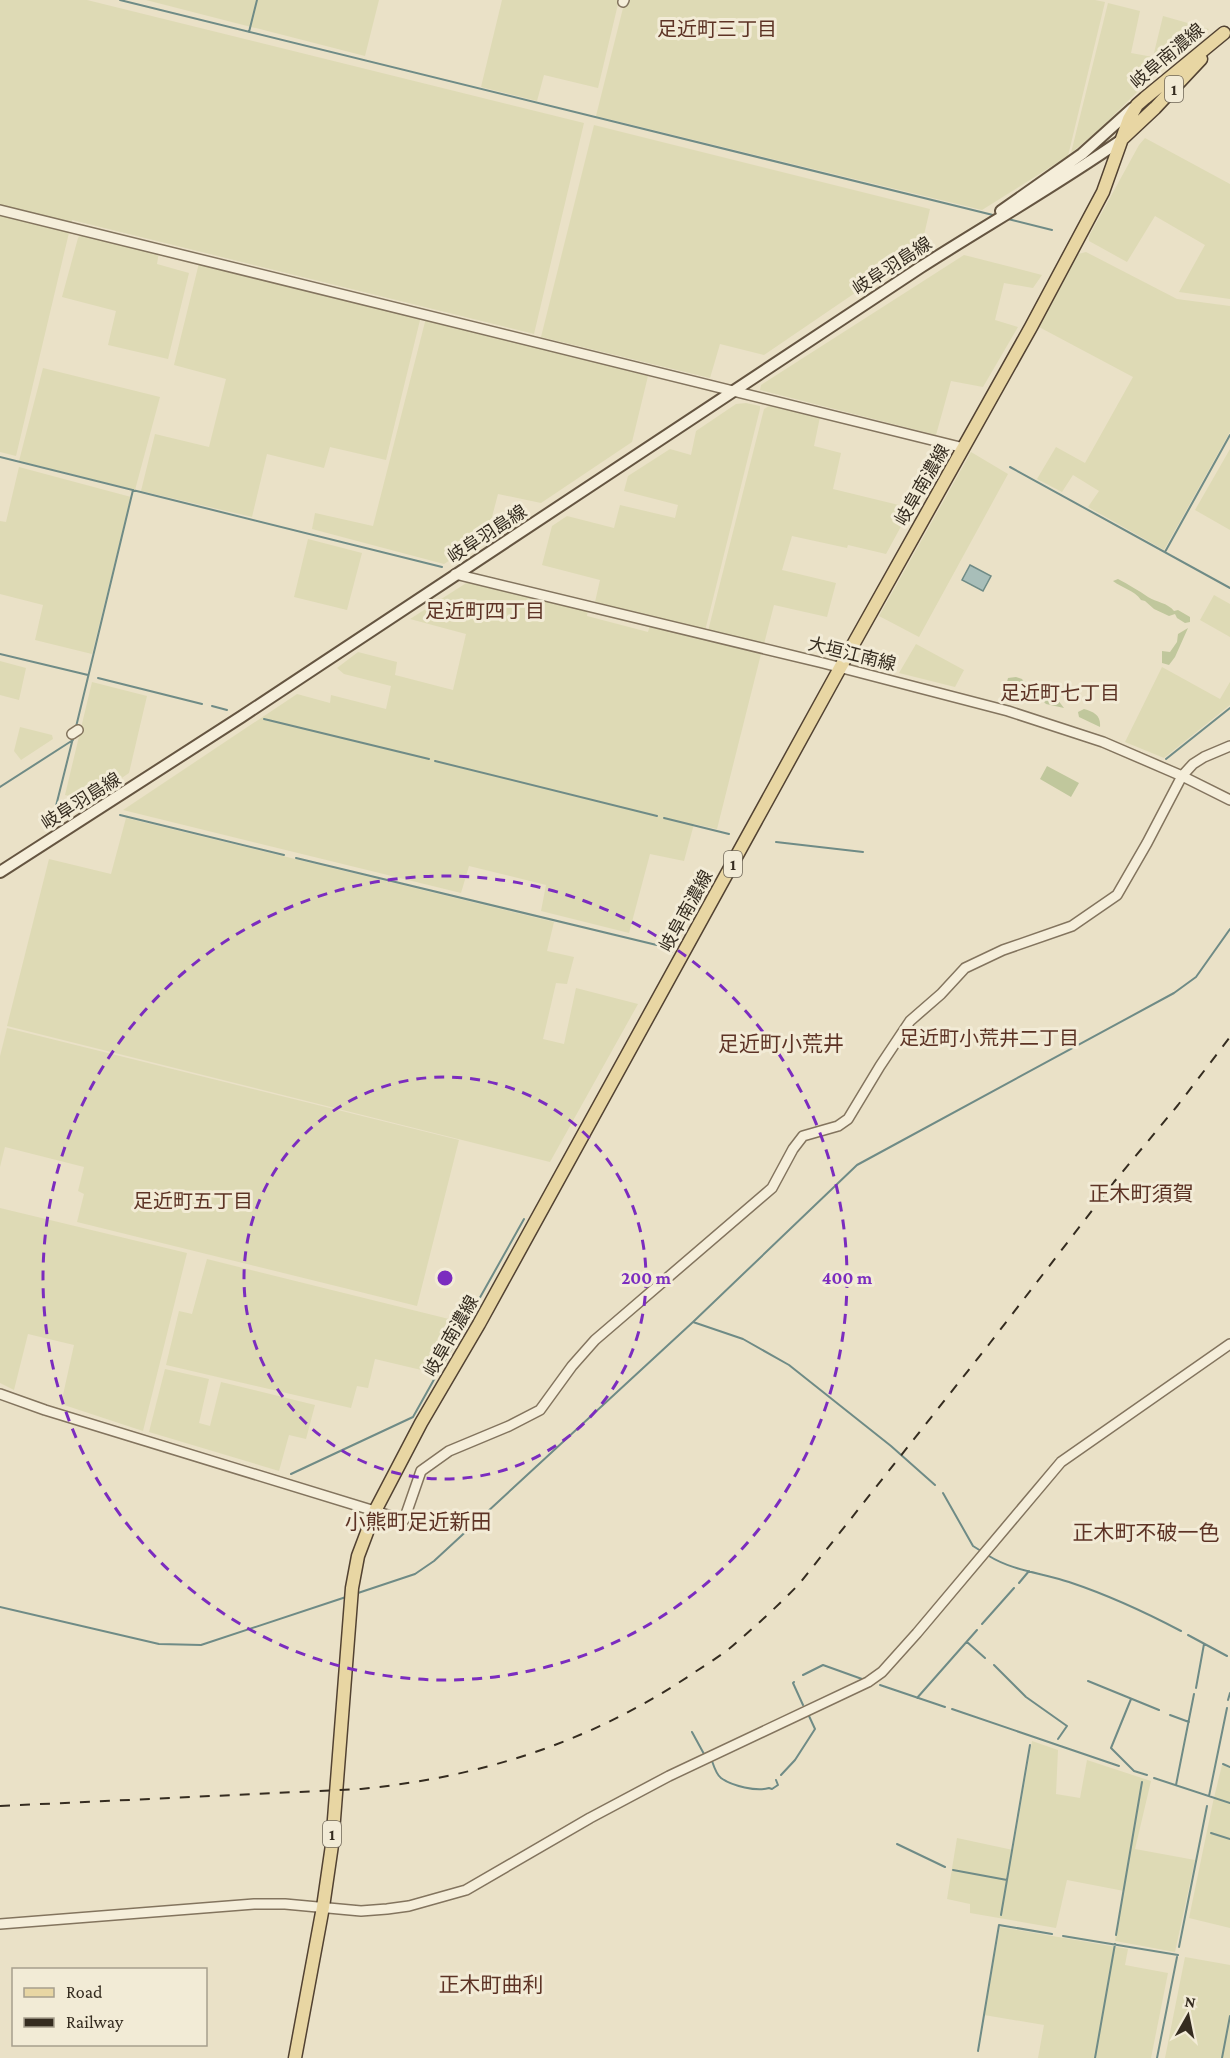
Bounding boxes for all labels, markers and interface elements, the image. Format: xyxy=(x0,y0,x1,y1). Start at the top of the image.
district label: 足近町三丁目 xyxy=(657,18,777,40)
street label: 岐阜南濃線 xyxy=(1126,19,1208,93)
road number: 1 xyxy=(1165,76,1183,102)
street label: 岐阜羽島線 xyxy=(849,233,935,299)
street label: 岐阜南濃線 xyxy=(891,441,953,529)
street label: 岐阜羽島線 xyxy=(444,501,530,567)
district label: 足近町四丁目 xyxy=(425,600,545,622)
street label: 大垣江南線 xyxy=(806,633,898,675)
district label: 足近町七丁目 xyxy=(1000,682,1120,704)
street label: 岐阜羽島線 xyxy=(38,769,124,833)
road number: 1 xyxy=(724,851,742,877)
street label: 岐阜南濃線 xyxy=(655,867,717,955)
district label: 足近町小荒井二丁目 xyxy=(899,1027,1079,1049)
district label: 足近町小荒井 xyxy=(718,1032,844,1056)
district label: 正木町須賀 xyxy=(1089,1182,1194,1206)
district label: 足近町五丁目 xyxy=(133,1190,253,1212)
centre of rings xyxy=(435,1268,455,1288)
text: 200 m xyxy=(621,1268,672,1288)
text: 400 m xyxy=(822,1268,873,1288)
street label: 岐阜南濃線 xyxy=(420,1292,482,1380)
district label: 小熊町足近新田 xyxy=(345,1510,492,1534)
district label: 正木町不破一色 xyxy=(1073,1521,1220,1545)
road number: 1 xyxy=(323,1821,341,1847)
legend xyxy=(12,1968,207,2046)
district label: 正木町曲利 xyxy=(439,1973,544,1997)
text: Road xyxy=(66,1982,103,2002)
north arrow xyxy=(1158,1986,1218,2046)
text: N xyxy=(1184,1992,1197,2011)
text: Railway xyxy=(66,2012,124,2032)

